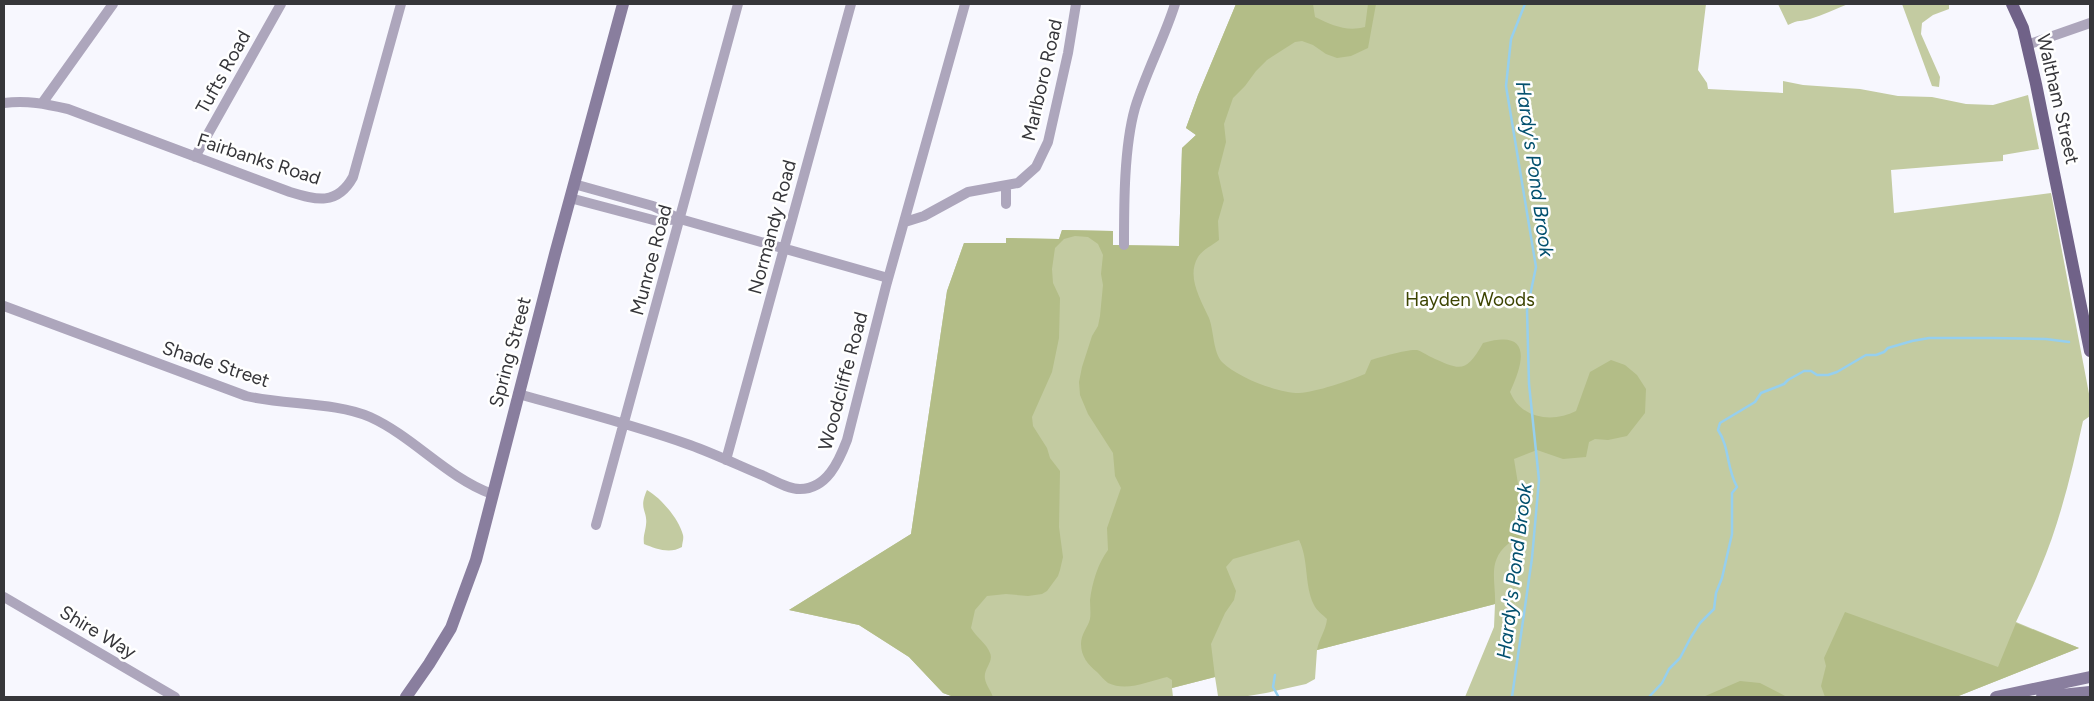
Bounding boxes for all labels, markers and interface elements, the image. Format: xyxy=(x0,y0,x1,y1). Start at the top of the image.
street label: Marlboro Road xyxy=(1017,17,1067,143)
street label: Tufts Road xyxy=(191,26,255,118)
street label: Waltham Street xyxy=(2032,32,2084,166)
water label: Hardy's Pond Brook xyxy=(1511,80,1559,260)
street label: Fairbanks Road xyxy=(194,128,324,190)
street label: Normandy Road xyxy=(743,157,801,297)
street label: Munroe Road xyxy=(625,202,677,318)
park label: Hayden Woods xyxy=(1405,288,1535,311)
street label: Spring Street xyxy=(484,294,536,410)
street label: Woodcliffe Road xyxy=(813,309,873,453)
street label: Shade Street xyxy=(159,336,273,392)
water label: Hardy's Pond Brook xyxy=(1491,480,1537,660)
street label: Shire Way xyxy=(56,600,140,664)

